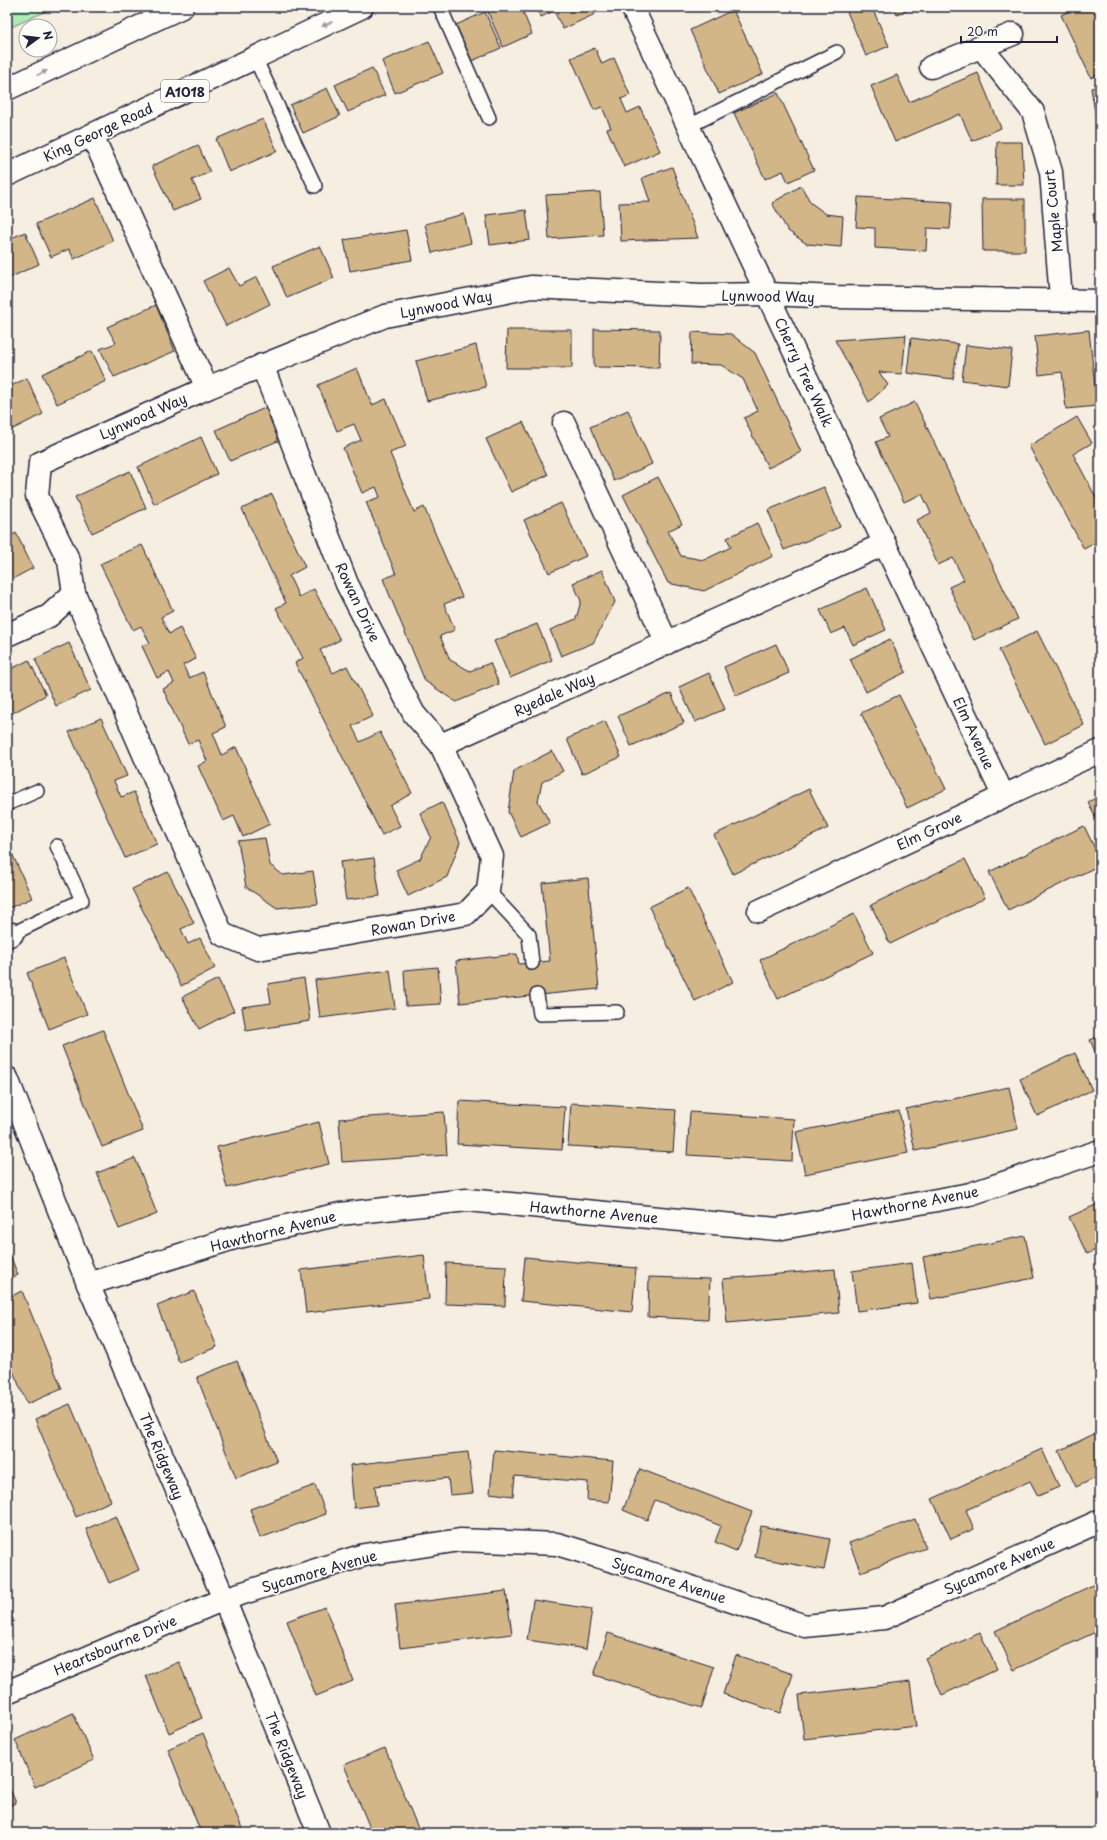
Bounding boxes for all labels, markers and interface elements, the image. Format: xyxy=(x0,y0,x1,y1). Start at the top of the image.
north arrow xyxy=(18,18,58,58)
scale bar xyxy=(961,18,1057,44)
one-way arrow xyxy=(321,21,333,27)
text: 20 m xyxy=(967,22,998,40)
text: N xyxy=(39,29,58,42)
one-way arrow xyxy=(37,69,49,75)
road number: A1018 xyxy=(161,80,209,102)
street label: King George Road xyxy=(40,97,156,167)
street label: Maple Court xyxy=(1038,168,1068,253)
street label: Lynwood Way xyxy=(398,285,494,323)
street label: Lynwood Way xyxy=(721,285,815,307)
street label: Cherry Tree Walk xyxy=(769,314,839,431)
street label: Lynwood Way xyxy=(96,387,190,445)
street label: Rowan Drive xyxy=(330,559,386,645)
street label: Ryedale Way xyxy=(510,667,598,721)
street label: Elm Avenue xyxy=(948,693,1000,773)
street label: Elm Grove xyxy=(893,807,965,855)
street label: Rowan Drive xyxy=(369,905,457,941)
street label: Hawthorne Avenue xyxy=(850,1180,981,1226)
street label: Hawthorne Avenue xyxy=(529,1196,659,1228)
street label: Hawthorne Avenue xyxy=(208,1205,338,1257)
street label: The Ridgeway xyxy=(134,1410,190,1502)
street label: Sycamore Avenue xyxy=(940,1532,1058,1600)
street label: Sycamore Avenue xyxy=(259,1544,379,1598)
street label: Sycamore Avenue xyxy=(609,1552,729,1608)
street label: Heartsbourne Drive xyxy=(50,1610,180,1680)
street label: The Ridgeway xyxy=(260,1708,314,1802)

